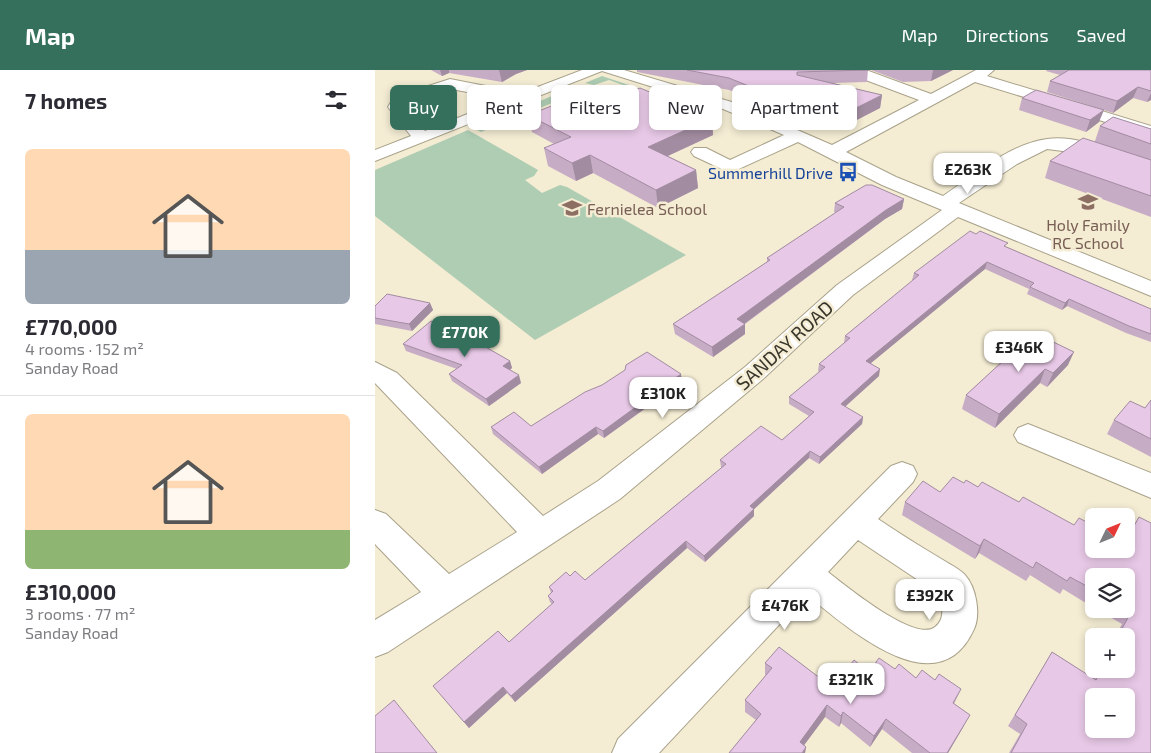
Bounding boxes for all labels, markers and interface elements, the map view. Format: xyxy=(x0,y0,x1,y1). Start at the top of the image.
text: Map xyxy=(25,21,75,50)
text: Map xyxy=(901,24,938,46)
text: Directions xyxy=(966,24,1049,46)
text: Saved xyxy=(1077,24,1126,46)
chip: Buy xyxy=(390,85,457,130)
chip: Rent xyxy=(467,85,541,130)
chip: Filters xyxy=(551,85,639,130)
chip: New xyxy=(649,85,722,130)
chip: Apartment xyxy=(732,85,857,130)
icon: filters xyxy=(322,86,350,114)
text: 7 homes xyxy=(25,88,107,113)
pin: £263K xyxy=(933,152,1003,195)
text: £263K xyxy=(944,159,992,178)
bus stop icon: Summerhill Drive xyxy=(837,161,859,183)
place label: Summerhill Drive xyxy=(708,163,833,182)
icon: home xyxy=(143,181,233,271)
school or university icon: Holy Family RC School xyxy=(1077,191,1099,213)
school or university icon: Fernielea School xyxy=(561,197,583,219)
place label: Fernielea School xyxy=(587,199,707,218)
place label: Holy Family RC School xyxy=(1046,215,1130,252)
street label: SANDAY ROAD xyxy=(731,295,837,395)
text: £770,000 xyxy=(25,314,118,339)
pin: £770K xyxy=(430,316,500,358)
text: £770K xyxy=(442,322,488,341)
pin: £346K xyxy=(984,330,1054,373)
text: £346K xyxy=(995,337,1043,356)
text: 4 rooms · 152 m² xyxy=(25,339,144,358)
text: Sanday Road xyxy=(25,358,119,377)
pin: £310K xyxy=(628,376,698,419)
text: £310K xyxy=(640,383,686,402)
icon: home xyxy=(143,447,233,537)
north arrow xyxy=(1085,508,1135,558)
map controls xyxy=(1085,508,1135,738)
button: layers xyxy=(1085,568,1135,618)
pin: £392K xyxy=(895,578,965,621)
text: £310,000 xyxy=(25,579,116,604)
text: £392K xyxy=(906,585,954,604)
pin: £476K xyxy=(750,588,820,631)
text: £476K xyxy=(761,595,809,614)
text: 3 rooms · 77 m² xyxy=(25,604,136,623)
text: Sanday Road xyxy=(25,623,119,642)
button: + xyxy=(1085,628,1135,678)
pin: £321K xyxy=(816,662,886,705)
text: £321K xyxy=(829,669,873,688)
button: − xyxy=(1085,688,1135,738)

